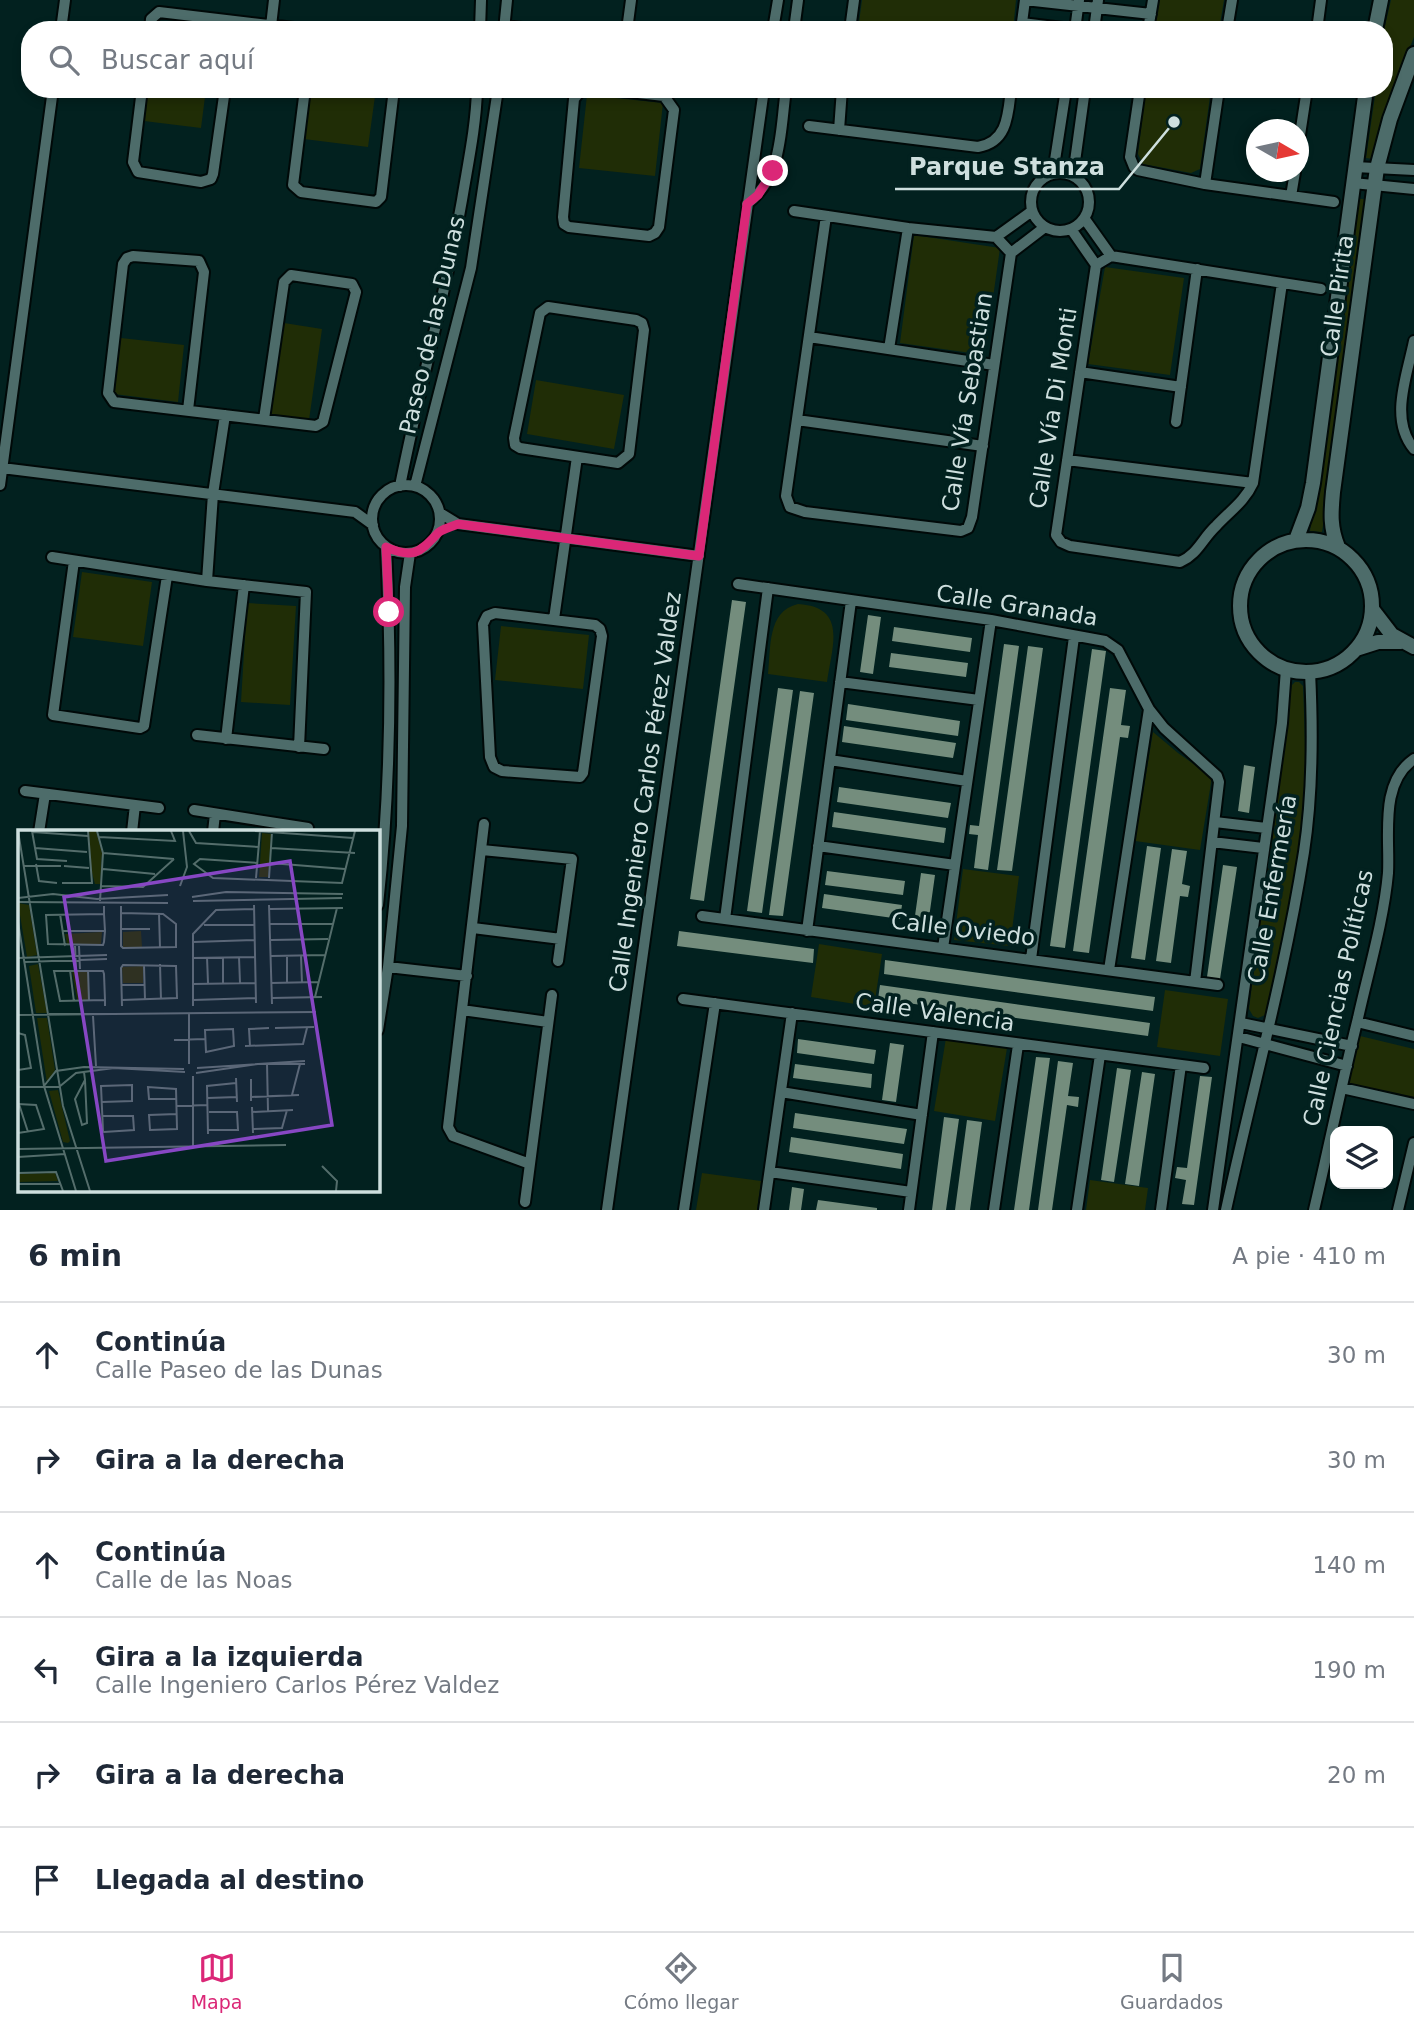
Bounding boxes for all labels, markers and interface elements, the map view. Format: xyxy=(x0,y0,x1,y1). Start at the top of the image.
search box xyxy=(21,21,1393,98)
icon: search xyxy=(45,41,83,79)
text: Buscar aquí xyxy=(101,45,254,75)
north arrow xyxy=(1246,119,1309,182)
callout: Parque Stanza xyxy=(895,144,1119,189)
text: Parque Stanza xyxy=(909,153,1105,181)
route end xyxy=(757,155,788,186)
street label: Paseo de las Dunas xyxy=(394,213,470,437)
street label: Calle Pirita xyxy=(1316,233,1358,359)
street label: Calle Vía Sebastian xyxy=(937,291,997,513)
street label: Calle Vía Di Monti xyxy=(1024,306,1082,510)
street label: Calle Granada xyxy=(934,579,1100,631)
street label: Calle Ingeniero Carlos Pérez Valdez xyxy=(604,590,686,994)
route start xyxy=(373,596,404,627)
street label: Calle Enfermería xyxy=(1243,793,1301,985)
inset map xyxy=(18,830,380,1192)
street label: Calle Ciencias Políticas xyxy=(1298,867,1378,1129)
street label: Calle Oviedo xyxy=(889,907,1037,951)
street label: Calle Valencia xyxy=(854,988,1016,1036)
map controls xyxy=(1330,1126,1393,1189)
button: layers xyxy=(1330,1126,1393,1189)
text: 6 min xyxy=(28,1238,122,1273)
text: A pie · 410 m xyxy=(1232,1243,1386,1269)
text: Continúa xyxy=(95,1327,226,1357)
icon: ahead xyxy=(28,1336,66,1374)
text: 30 m xyxy=(1327,1342,1386,1368)
text: Calle Paseo de las Dunas xyxy=(95,1357,383,1383)
icon: right xyxy=(28,1441,66,1479)
text: Gira a la derecha xyxy=(95,1445,345,1475)
text: 30 m xyxy=(1327,1447,1386,1473)
text: Continúa xyxy=(95,1537,226,1567)
icon: ahead xyxy=(28,1546,66,1584)
text: 140 m xyxy=(1312,1552,1386,1578)
text: Calle de las Noas xyxy=(95,1567,293,1593)
text: Gira a la izquierda xyxy=(95,1642,363,1672)
icon: left xyxy=(28,1651,66,1689)
text: 190 m xyxy=(1312,1657,1386,1683)
text: Calle Ingeniero Carlos Pérez Valdez xyxy=(95,1672,499,1698)
icon: right xyxy=(28,1756,66,1794)
text: Gira a la derecha xyxy=(95,1760,345,1790)
text: 20 m xyxy=(1327,1762,1386,1788)
icon: arrive xyxy=(28,1861,66,1899)
text: Llegada al destino xyxy=(95,1865,364,1895)
tab: Mapa xyxy=(191,1949,242,2013)
tab: Cómo llegar xyxy=(624,1949,739,2013)
tab: Guardados xyxy=(1120,1949,1223,2013)

